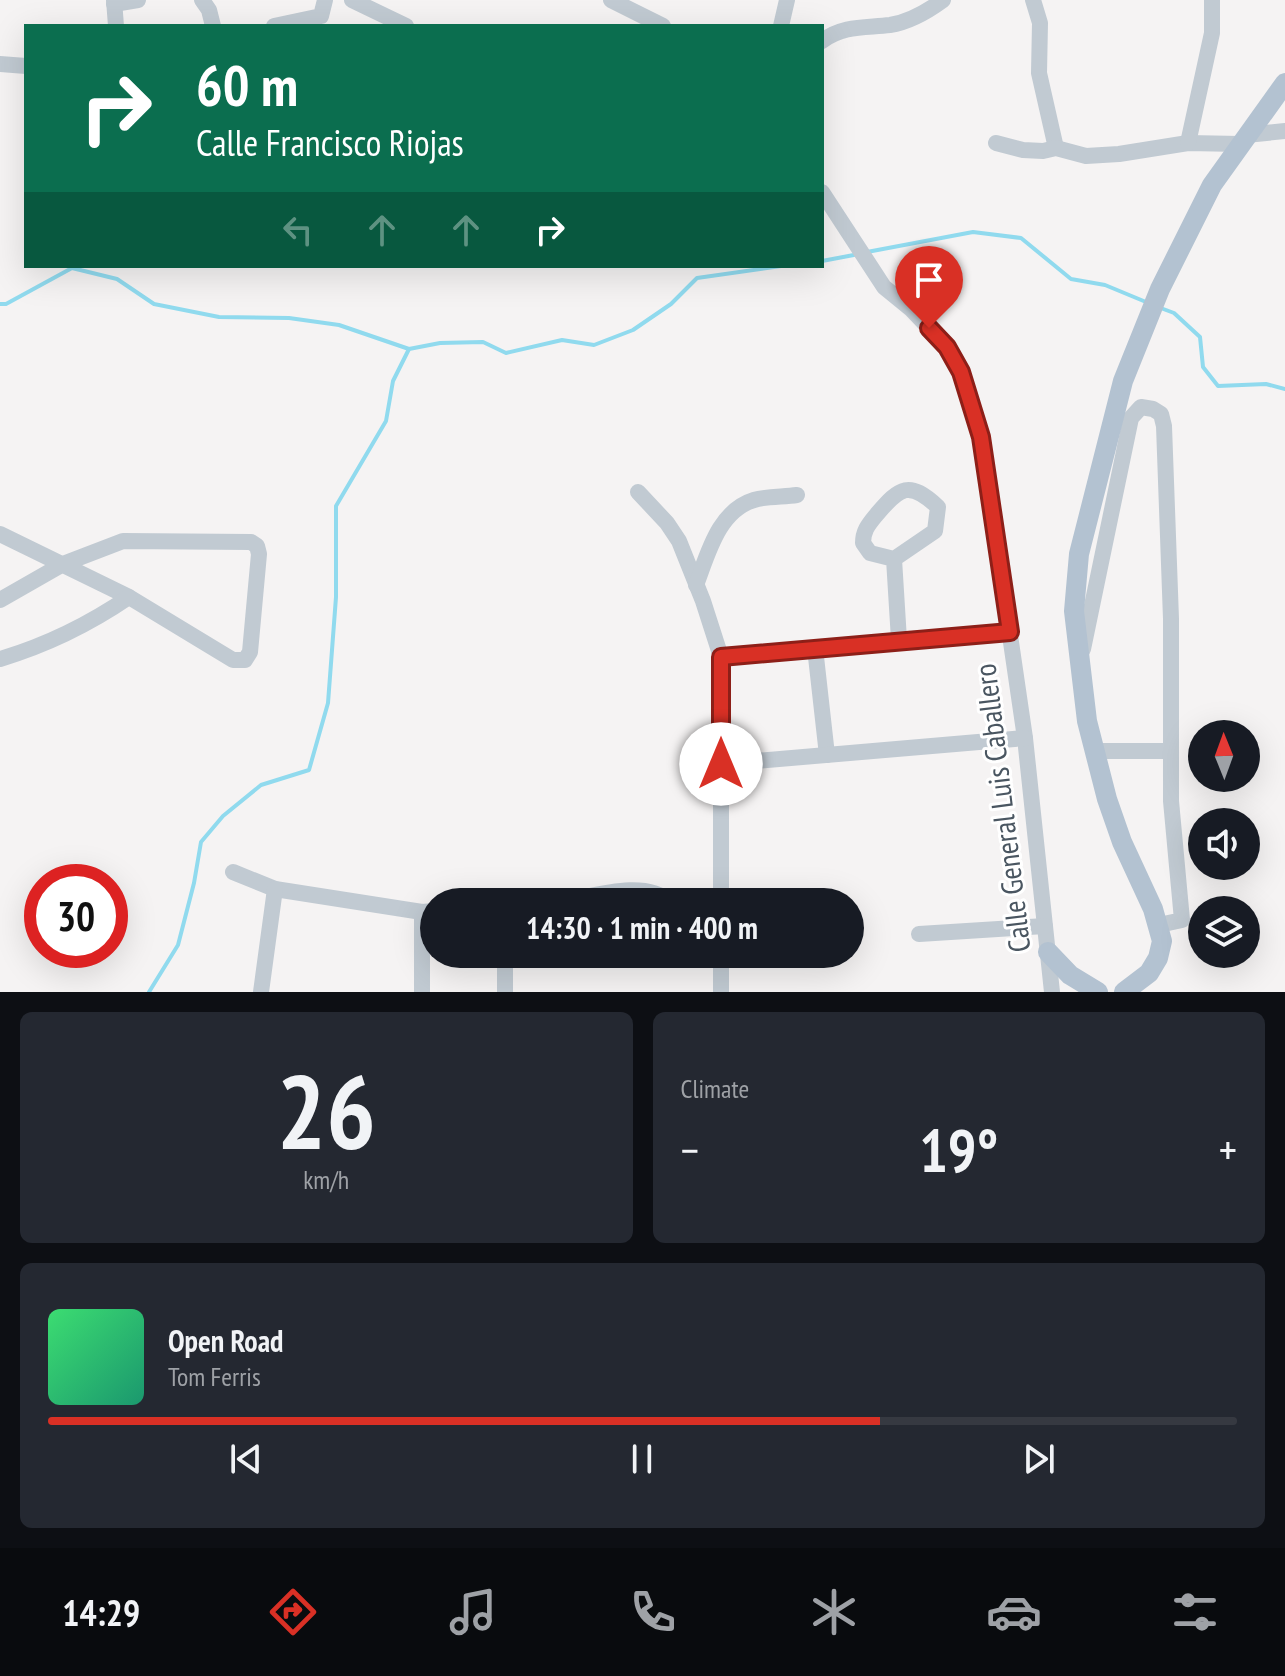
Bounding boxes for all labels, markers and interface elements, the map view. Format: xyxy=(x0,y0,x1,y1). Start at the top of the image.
text: 60 m xyxy=(196,49,298,121)
icon: right xyxy=(64,56,168,160)
text: Calle Francisco Riojas xyxy=(196,119,464,166)
icon: left xyxy=(276,208,320,252)
icon: ahead xyxy=(360,208,404,252)
icon: ahead xyxy=(444,208,488,252)
icon: right xyxy=(528,208,572,252)
pin xyxy=(895,246,963,328)
icon: arrive xyxy=(907,258,951,302)
street label: Calle General Luis Caballero xyxy=(964,662,1039,955)
north arrow xyxy=(1188,720,1260,792)
map controls xyxy=(1188,720,1260,968)
position arrow xyxy=(679,722,763,806)
button: sound xyxy=(1188,808,1260,880)
speed limit sign: 30 xyxy=(24,864,128,968)
button: layers xyxy=(1188,896,1260,968)
text: 14:30 · 1 min · 400 m xyxy=(526,908,758,947)
text: 26 xyxy=(277,1043,376,1178)
text: Climate xyxy=(681,1072,749,1105)
text: 19° xyxy=(919,1111,998,1189)
text: − xyxy=(681,1121,699,1178)
text: + xyxy=(1219,1121,1237,1178)
text: km/h xyxy=(303,1163,349,1196)
text: Open Road xyxy=(168,1321,283,1360)
text: Tom Ferris xyxy=(168,1360,261,1393)
icon: previous xyxy=(224,1437,268,1481)
icon: pause xyxy=(620,1437,664,1481)
icon: next xyxy=(1017,1437,1061,1481)
icon: directions xyxy=(265,1584,321,1640)
icon: music xyxy=(445,1584,501,1640)
icon: phone xyxy=(625,1584,681,1640)
icon: climate xyxy=(806,1584,862,1640)
icon: car xyxy=(986,1584,1042,1640)
icon: filters xyxy=(1167,1584,1223,1640)
text: 14:29 xyxy=(62,1589,140,1636)

